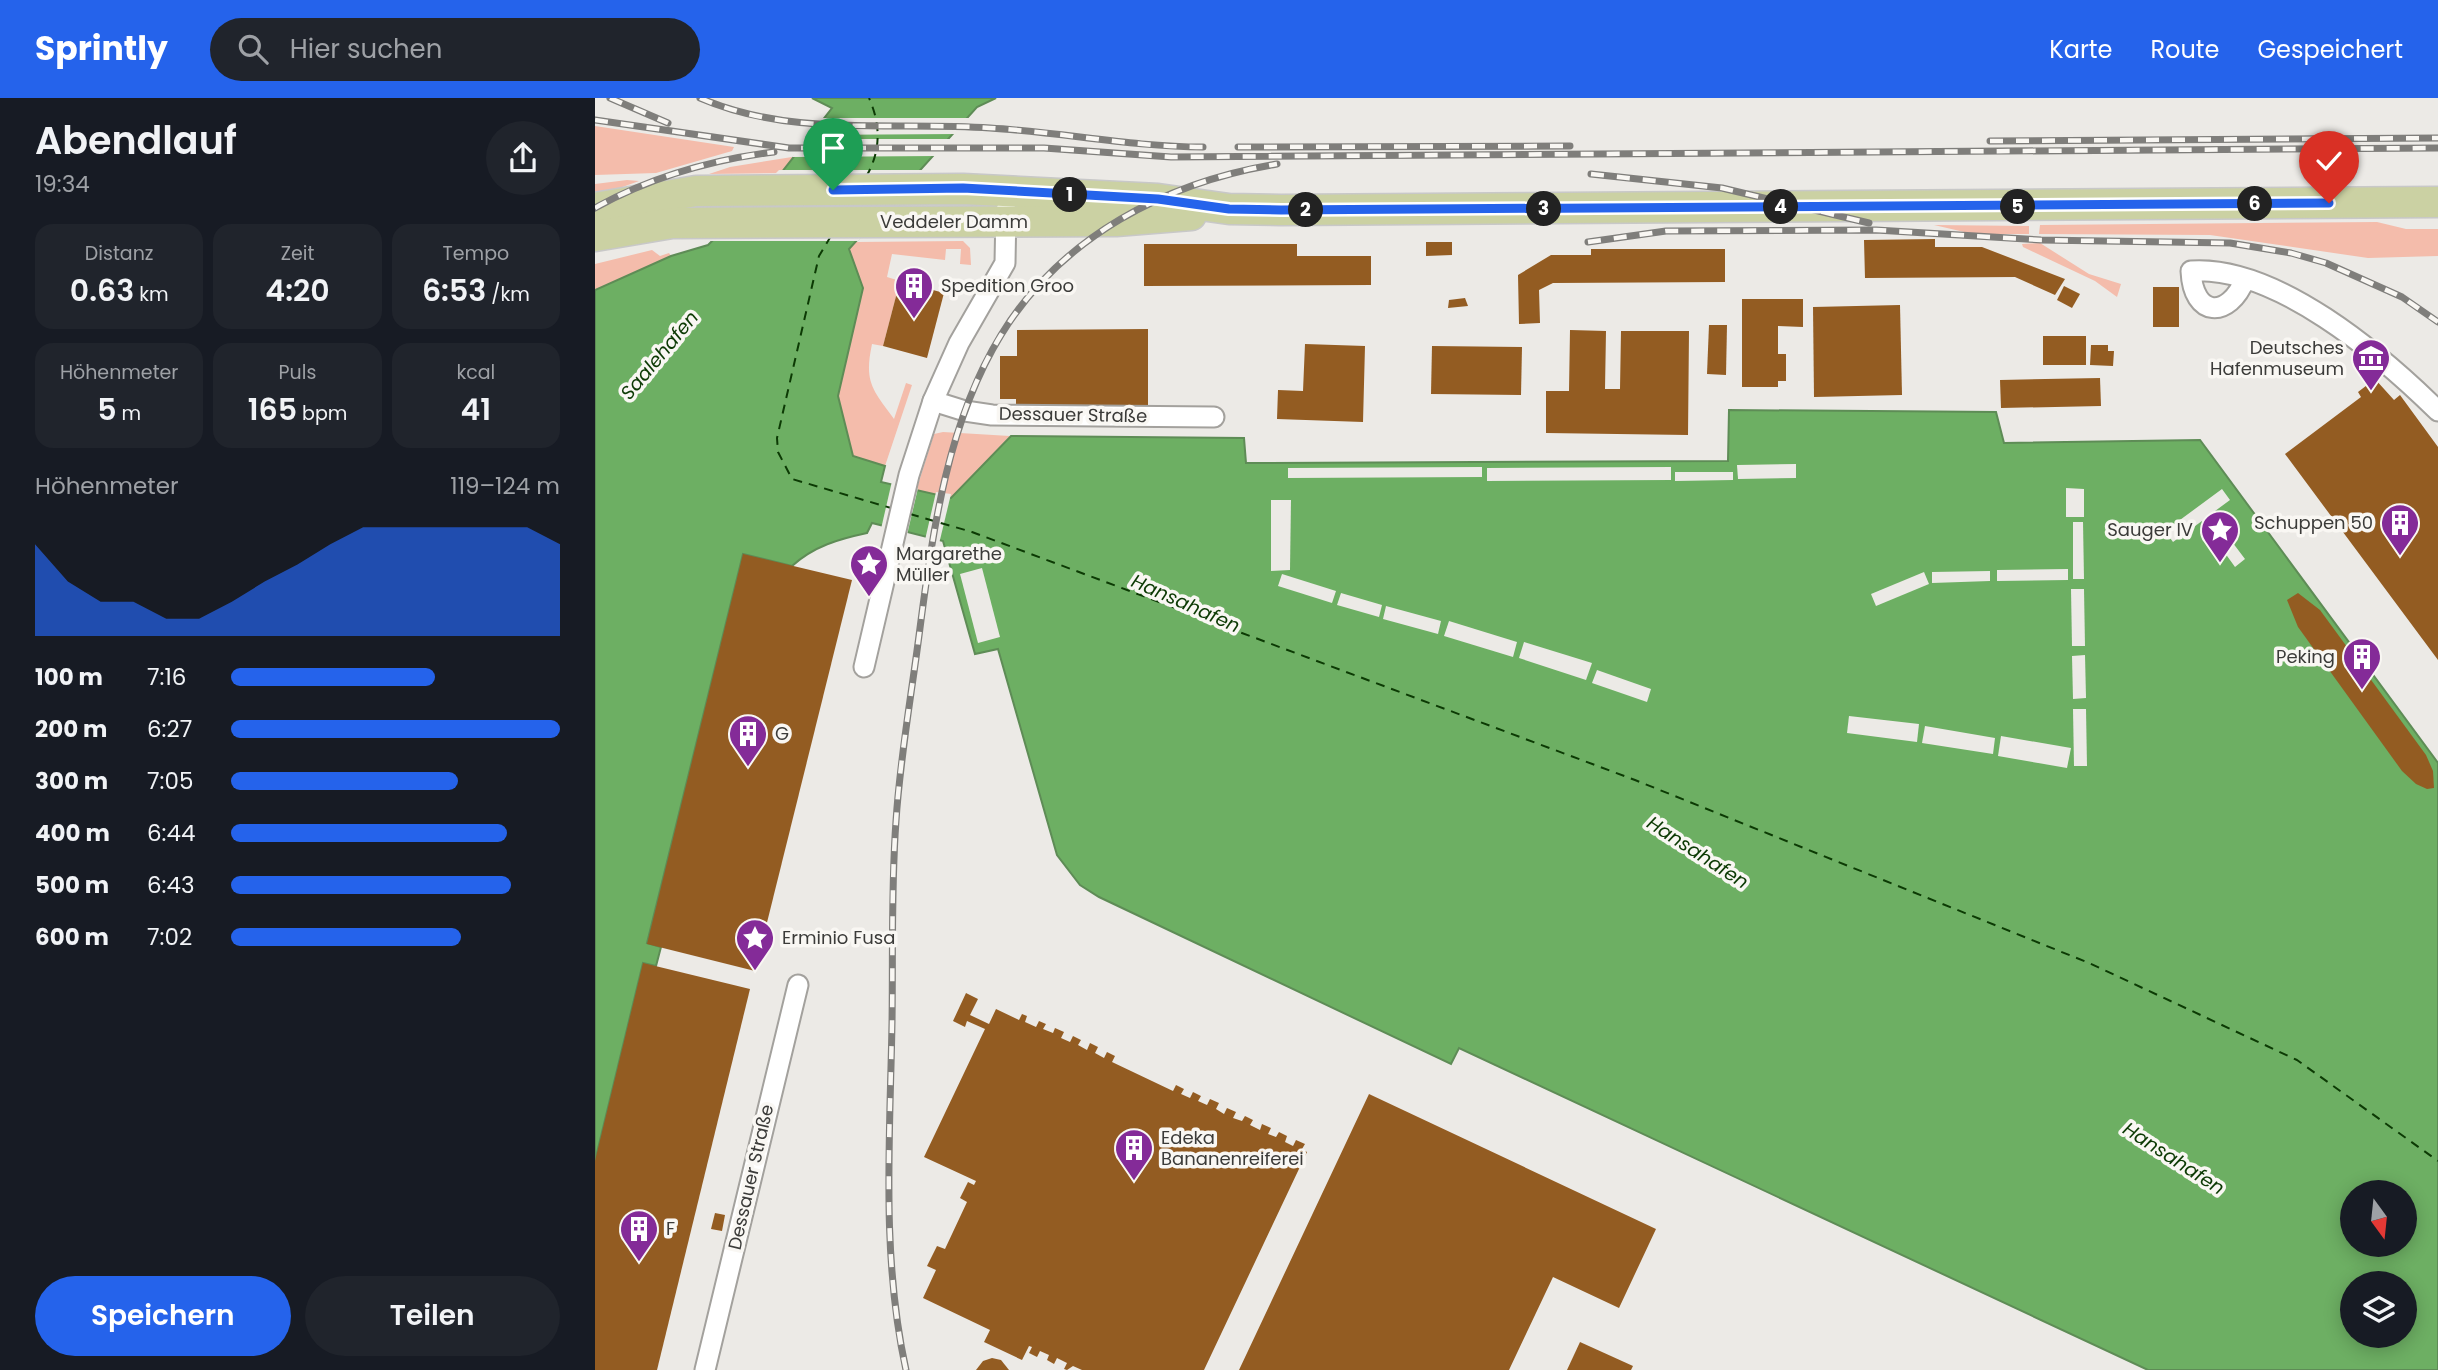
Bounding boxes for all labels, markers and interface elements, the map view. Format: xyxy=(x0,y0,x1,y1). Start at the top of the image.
search box xyxy=(210,18,700,81)
text: Sprintly xyxy=(35,25,168,72)
icon: search xyxy=(234,30,272,68)
text: Hier suchen xyxy=(290,31,442,67)
text: Karte xyxy=(2049,33,2112,66)
text: Route xyxy=(2150,33,2219,66)
text: Gespeichert xyxy=(2257,33,2403,66)
text: Abendlauf xyxy=(35,114,237,167)
pin xyxy=(803,118,863,190)
button: share xyxy=(486,121,560,195)
icon: arrive xyxy=(814,129,852,167)
pin xyxy=(2299,131,2359,203)
icon: check xyxy=(2310,142,2348,180)
text: 19:34 xyxy=(35,168,90,200)
pin: 1 xyxy=(1053,178,1087,212)
text: 1 xyxy=(1066,181,1073,208)
pin: 6 xyxy=(2237,186,2273,222)
pin: 4 xyxy=(1763,190,1799,224)
pin: 5 xyxy=(2001,190,2035,224)
text: 6 xyxy=(2248,190,2261,217)
pin: 2 xyxy=(1289,192,1323,228)
pin: 3 xyxy=(1527,192,1562,226)
text: 4 xyxy=(1774,193,1787,220)
text: 5 xyxy=(2011,193,2024,220)
text: 3 xyxy=(1538,195,1549,222)
text: 2 xyxy=(1300,196,1311,223)
street label: Veddeler Damm xyxy=(880,209,1028,234)
text: Distanz xyxy=(85,240,153,267)
text: Zeit xyxy=(281,240,314,267)
text: Tempo xyxy=(443,240,509,267)
building icon: Spedition Groo xyxy=(893,265,935,320)
text: 0.63 xyxy=(70,269,134,312)
text: 4:20 xyxy=(265,269,330,312)
text: 6:53 xyxy=(422,269,486,312)
place label: Spedition Groo xyxy=(941,273,1074,298)
text: km xyxy=(134,281,169,308)
text: /km xyxy=(486,281,530,308)
water label: Saalehafen xyxy=(614,305,705,406)
place label: Deutsches Hafenmuseum xyxy=(2210,335,2344,381)
museum icon: Deutsches Hafenmuseum xyxy=(2350,337,2392,392)
text: Höhenmeter xyxy=(60,359,178,386)
text: Puls xyxy=(279,359,316,386)
text: kcal xyxy=(456,359,495,386)
text: 5 xyxy=(97,388,117,431)
text: 165 xyxy=(248,388,297,431)
text: 41 xyxy=(460,388,491,431)
text: m xyxy=(117,400,141,427)
text: bpm xyxy=(297,400,347,427)
street label: Dessauer Straße xyxy=(999,401,1147,428)
text: Höhenmeter xyxy=(35,470,179,502)
text: 119–124 m xyxy=(450,470,560,502)
building icon: Schuppen 50 xyxy=(2379,502,2421,557)
place icon: Sauger IV xyxy=(2199,509,2241,564)
place label: Schuppen 50 xyxy=(2254,510,2373,535)
place label: Sauger IV xyxy=(2107,517,2193,542)
place label: Margarethe Müller xyxy=(896,541,1002,587)
place icon: Margarethe Müller xyxy=(848,543,890,598)
water label: Hansahafen xyxy=(1127,568,1244,639)
building icon: Peking xyxy=(2341,636,2383,691)
place label: Peking xyxy=(2276,644,2335,669)
text: 100 m xyxy=(35,661,103,693)
text: 7:16 xyxy=(147,661,186,693)
text: 200 m xyxy=(35,713,107,745)
text: 6:27 xyxy=(147,713,192,745)
building icon: G xyxy=(727,713,769,768)
place label: G xyxy=(775,721,789,746)
text: 300 m xyxy=(35,765,108,797)
text: 7:05 xyxy=(147,765,193,797)
water label: Hansahafen xyxy=(1642,809,1754,895)
text: 400 m xyxy=(35,817,110,849)
text: 6:44 xyxy=(147,817,195,849)
text: 500 m xyxy=(35,869,109,901)
text: 6:43 xyxy=(147,869,195,901)
place icon: Erminio Fusa xyxy=(734,917,776,972)
text: 600 m xyxy=(35,921,109,953)
text: 7:02 xyxy=(147,921,192,953)
place label: Erminio Fusa xyxy=(782,925,895,950)
street label: Dessauer Straße xyxy=(722,1102,779,1252)
water label: Hansahafen xyxy=(2118,1115,2230,1201)
place label: Edeka Bananenreiferei xyxy=(1161,1125,1304,1171)
building icon: Edeka Bananenreiferei xyxy=(1113,1127,1155,1182)
north arrow xyxy=(2340,1180,2417,1256)
map controls xyxy=(2340,1180,2417,1348)
building icon: F xyxy=(618,1208,660,1263)
place label: F xyxy=(666,1216,675,1241)
button: layers xyxy=(2340,1271,2417,1348)
button: Speichern xyxy=(35,1276,291,1356)
button: Teilen xyxy=(305,1276,560,1356)

